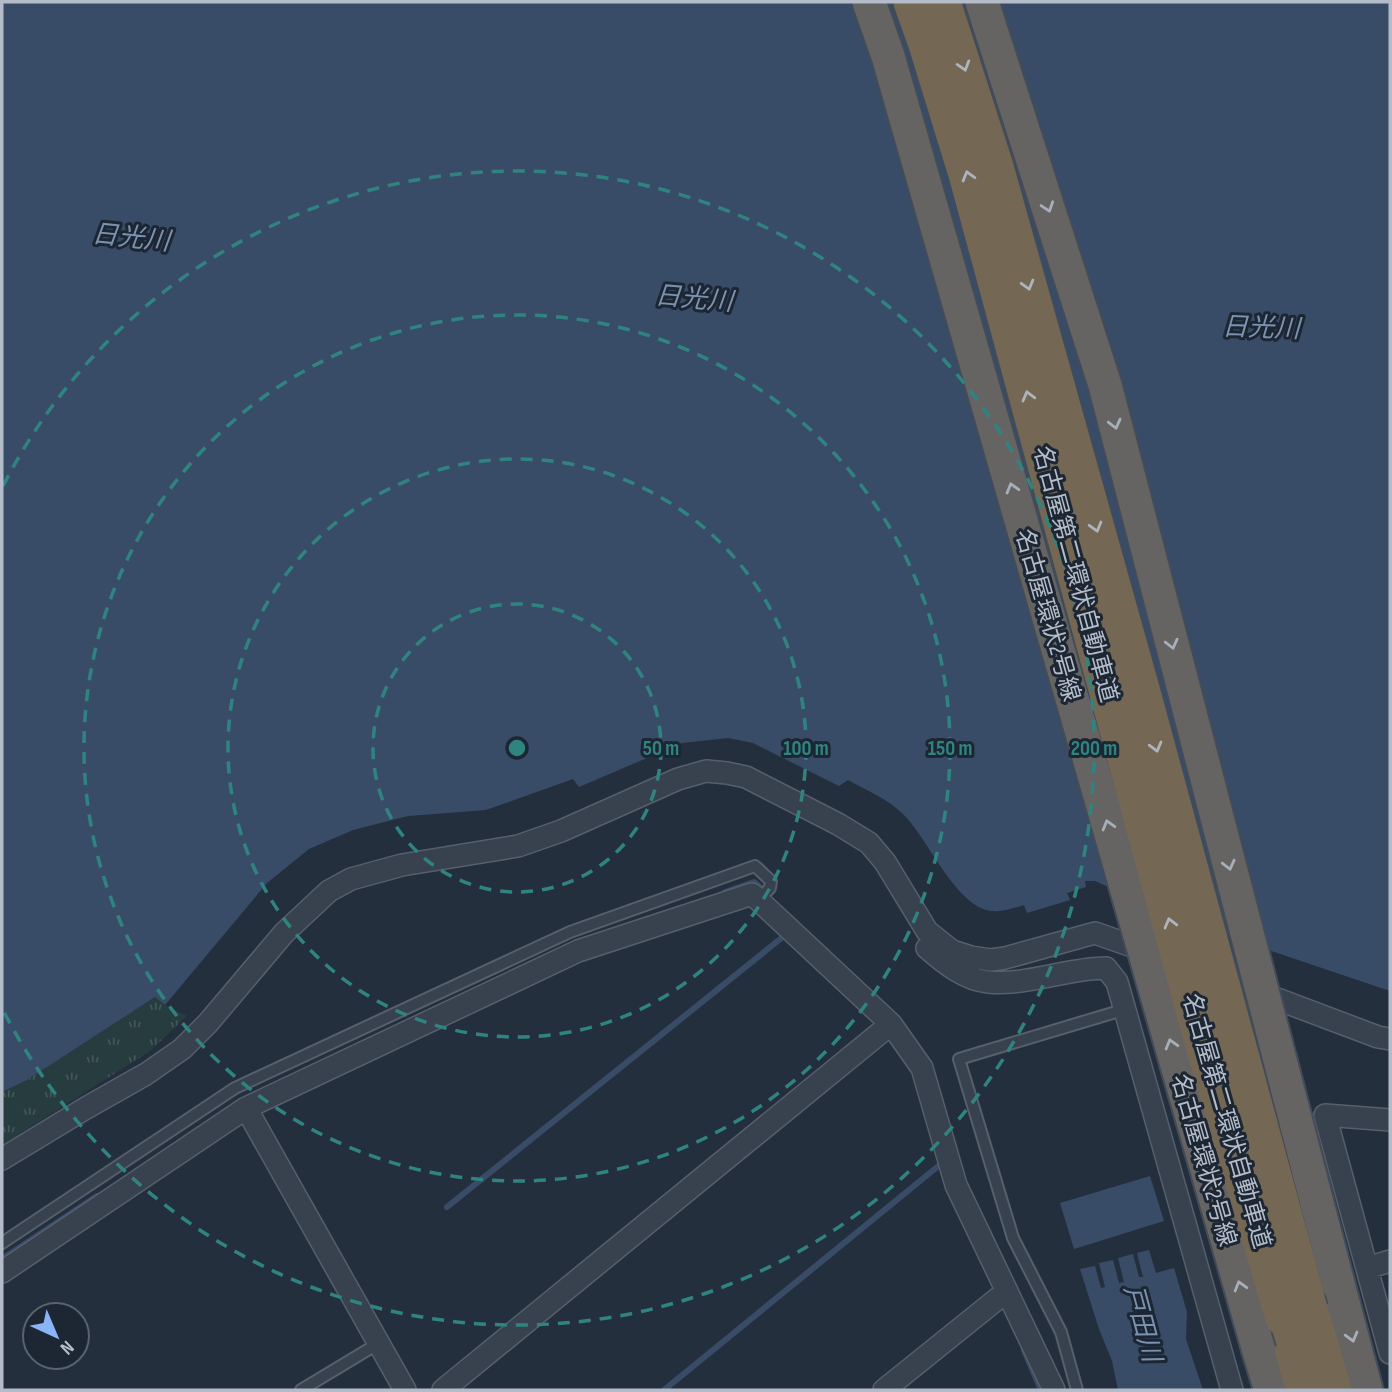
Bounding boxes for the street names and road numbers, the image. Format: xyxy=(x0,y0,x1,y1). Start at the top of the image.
street label: 名古屋第二環状自動車道 xyxy=(1027,443,1124,705)
street label: 名古屋環状2号線 xyxy=(1009,526,1086,705)
street label: 名古屋第二環状自動車道 xyxy=(1176,990,1277,1252)
street label: 名古屋環状2号線 xyxy=(1165,1071,1242,1250)

